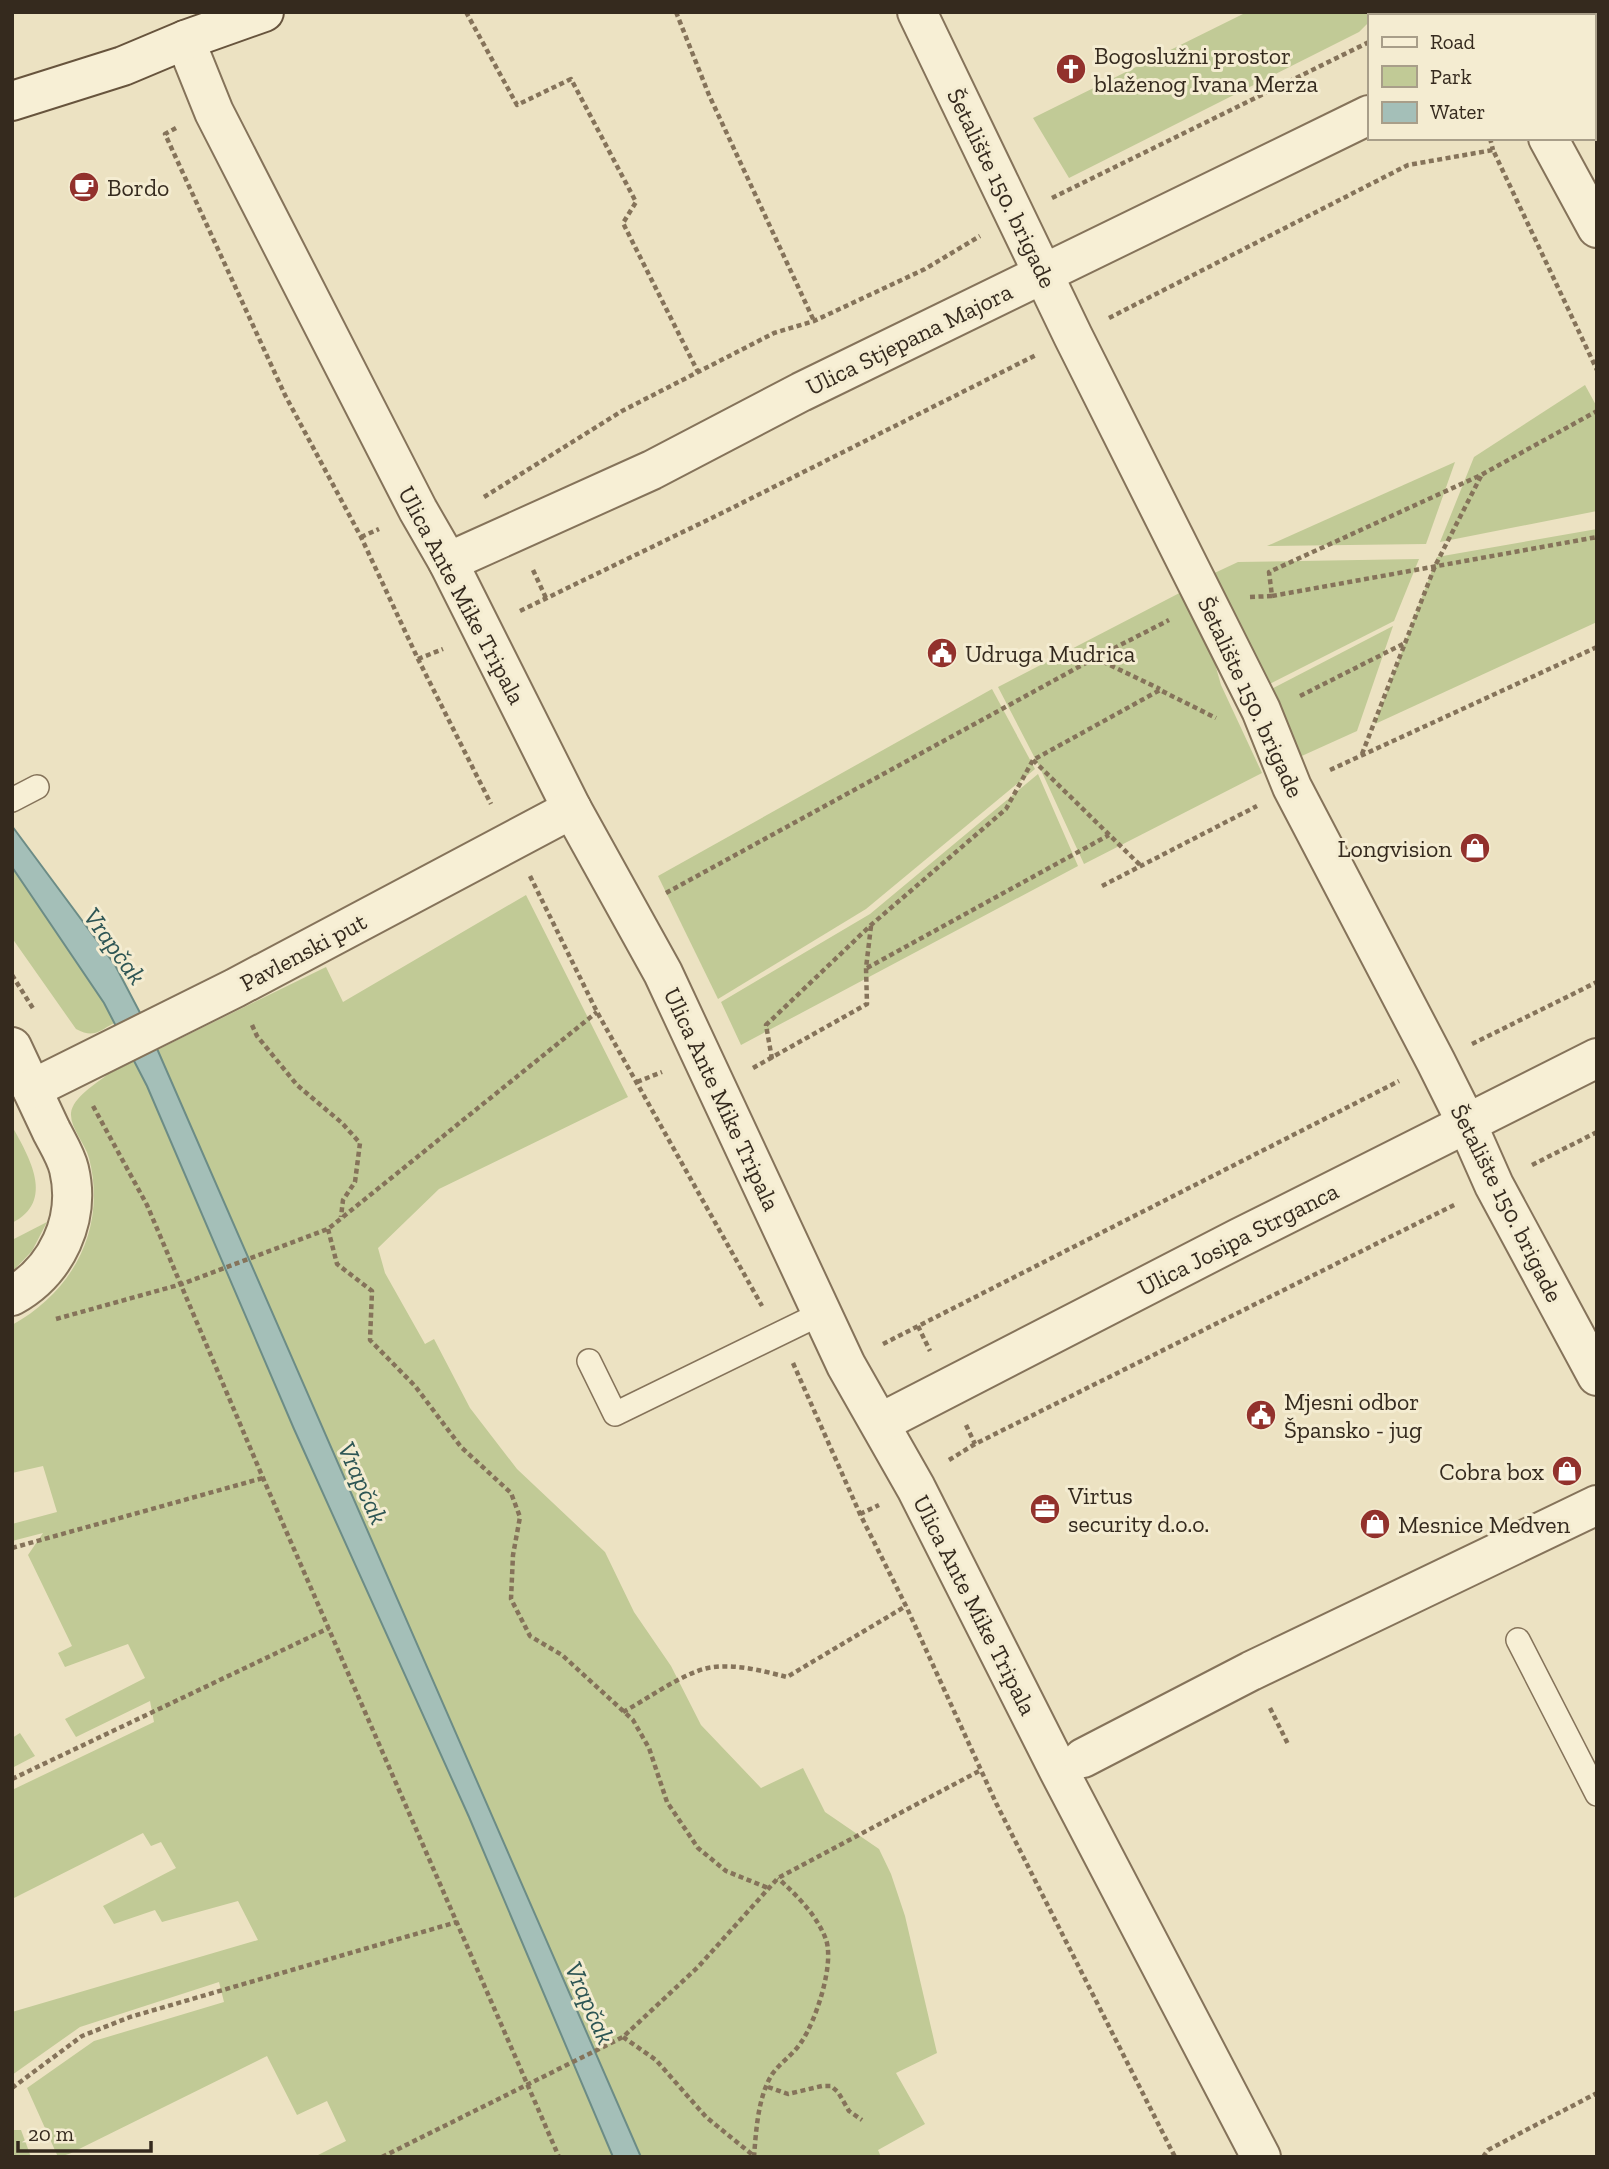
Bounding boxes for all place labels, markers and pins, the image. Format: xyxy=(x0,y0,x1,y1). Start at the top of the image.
place label: Bogoslužni prostor blaženog Ivana Merza xyxy=(1093,41,1318,98)
church icon: Bogoslužni prostor blaženog Ivana Merza xyxy=(1054,52,1088,86)
cafe icon: Bordo xyxy=(67,170,101,204)
place label: Bordo xyxy=(107,173,169,202)
public building icon: Udruga Mudrica xyxy=(925,636,959,670)
place label: Udruga Mudrica xyxy=(965,639,1136,668)
shop icon: Longvision xyxy=(1458,831,1492,865)
place label: Longvision xyxy=(1337,834,1452,863)
place label: Mjesni odbor Špansko - jug xyxy=(1284,1387,1422,1444)
public building icon: Mjesni odbor Špansko - jug xyxy=(1244,1398,1278,1432)
shop icon: Cobra box xyxy=(1550,1454,1584,1488)
place label: Cobra box xyxy=(1439,1457,1544,1486)
place label: Virtus security d.o.o. xyxy=(1067,1481,1209,1538)
office icon: Virtus security d.o.o. xyxy=(1028,1492,1062,1526)
shop icon: Mesnice Medven xyxy=(1358,1507,1392,1541)
place label: Mesnice Medven xyxy=(1398,1510,1571,1539)

